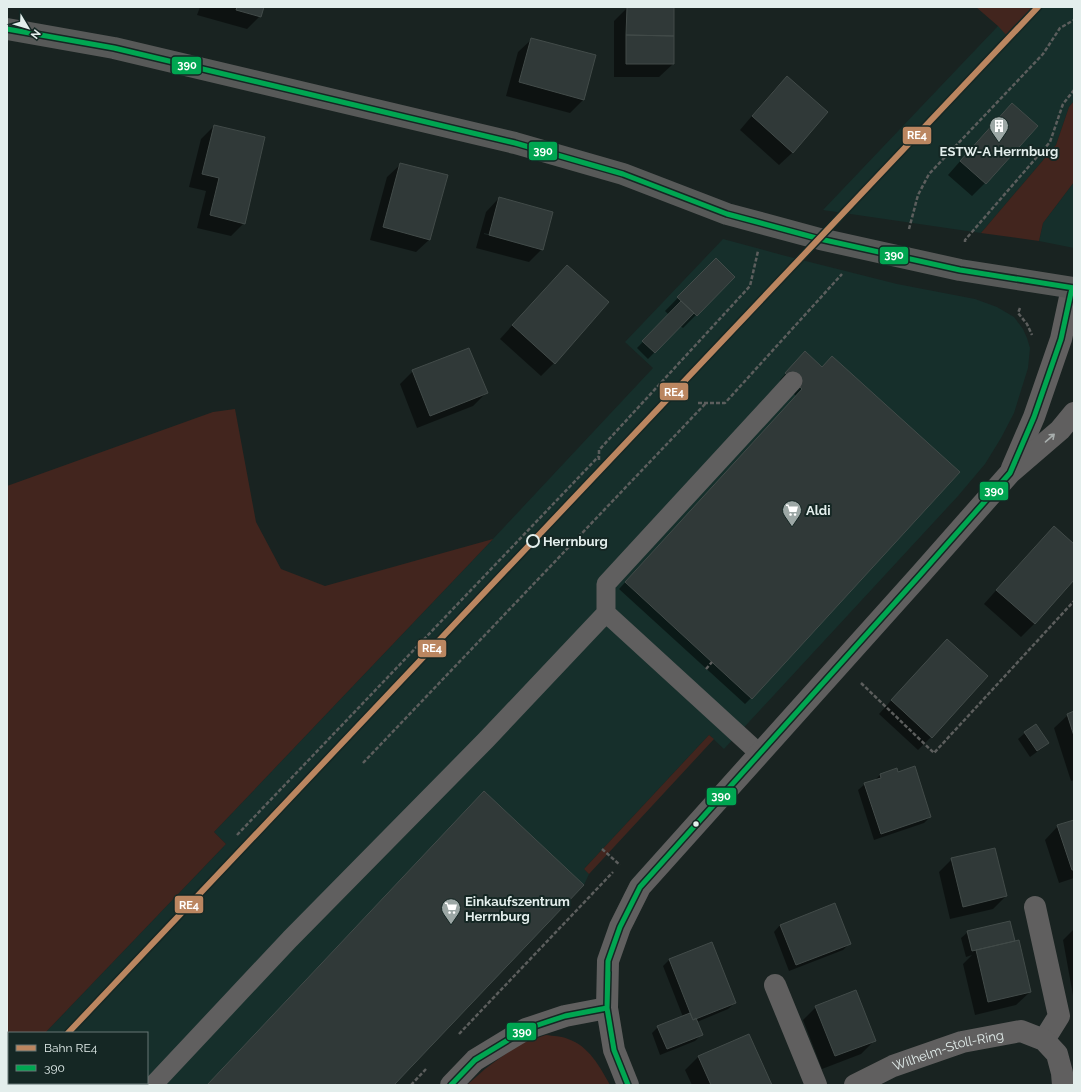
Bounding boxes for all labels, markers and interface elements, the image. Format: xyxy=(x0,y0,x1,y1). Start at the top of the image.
north arrow xyxy=(8,8,48,48)
text: N xyxy=(28,27,43,41)
line badge: 390 xyxy=(171,56,202,75)
text: 390 xyxy=(177,59,197,72)
building icon: ESTW-A Herrnburg xyxy=(988,115,1010,143)
line badge: RE4 xyxy=(902,126,932,145)
text: RE4 xyxy=(907,129,927,142)
line badge: 390 xyxy=(528,141,558,161)
place label: ESTW-A Herrnburg xyxy=(940,144,1058,159)
text: 390 xyxy=(533,145,553,158)
line badge: 390 xyxy=(879,246,909,265)
text: 390 xyxy=(884,249,904,262)
line badge: RE4 xyxy=(659,382,689,401)
text: RE4 xyxy=(664,386,684,399)
one-way arrow xyxy=(1045,434,1056,443)
line badge: 390 xyxy=(979,481,1009,501)
text: 390 xyxy=(984,485,1004,498)
supermarket icon: Aldi xyxy=(781,499,803,527)
place label: Aldi xyxy=(806,503,831,518)
marker: Herrnburg xyxy=(526,534,540,548)
place label: Herrnburg xyxy=(543,534,608,549)
line badge: RE4 xyxy=(417,639,447,658)
text: RE4 xyxy=(422,642,442,655)
line badge: 390 xyxy=(706,787,737,806)
text: 390 xyxy=(711,790,731,803)
unlabelled marker xyxy=(691,819,701,829)
place label: Einkaufszentrum Herrnburg xyxy=(465,894,570,924)
line badge: RE4 xyxy=(174,895,204,914)
supermarket icon: Einkaufszentrum Herrnburg xyxy=(440,897,462,925)
text: RE4 xyxy=(179,899,199,912)
line badge: 390 xyxy=(506,1022,537,1041)
text: 390 xyxy=(512,1026,532,1039)
street label: Wilhelm-Stoll-Ring xyxy=(890,1027,1005,1073)
legend xyxy=(8,1032,148,1084)
text: Bahn RE4 xyxy=(44,1041,98,1055)
text: 390 xyxy=(44,1061,65,1075)

